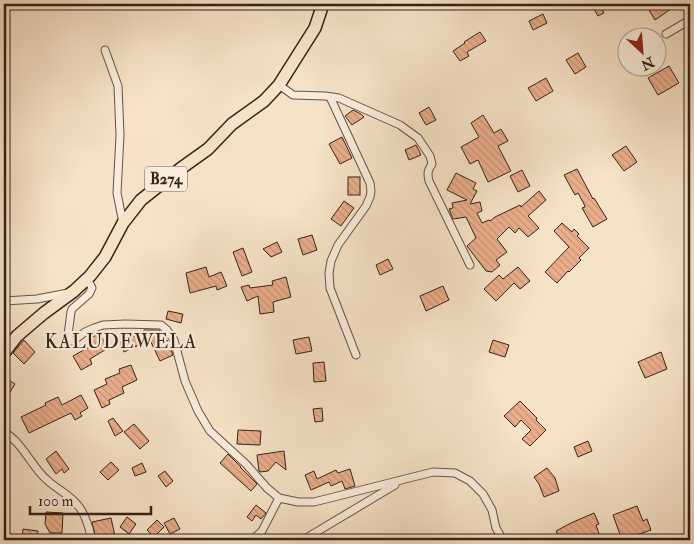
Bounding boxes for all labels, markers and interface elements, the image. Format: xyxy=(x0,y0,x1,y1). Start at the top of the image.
north arrow xyxy=(616,28,666,78)
text: N xyxy=(638,52,658,74)
road number: B274 xyxy=(145,166,187,192)
district label: KALUDEWELA xyxy=(45,330,197,354)
scale bar xyxy=(30,484,151,516)
text: 100 m xyxy=(38,492,74,511)

